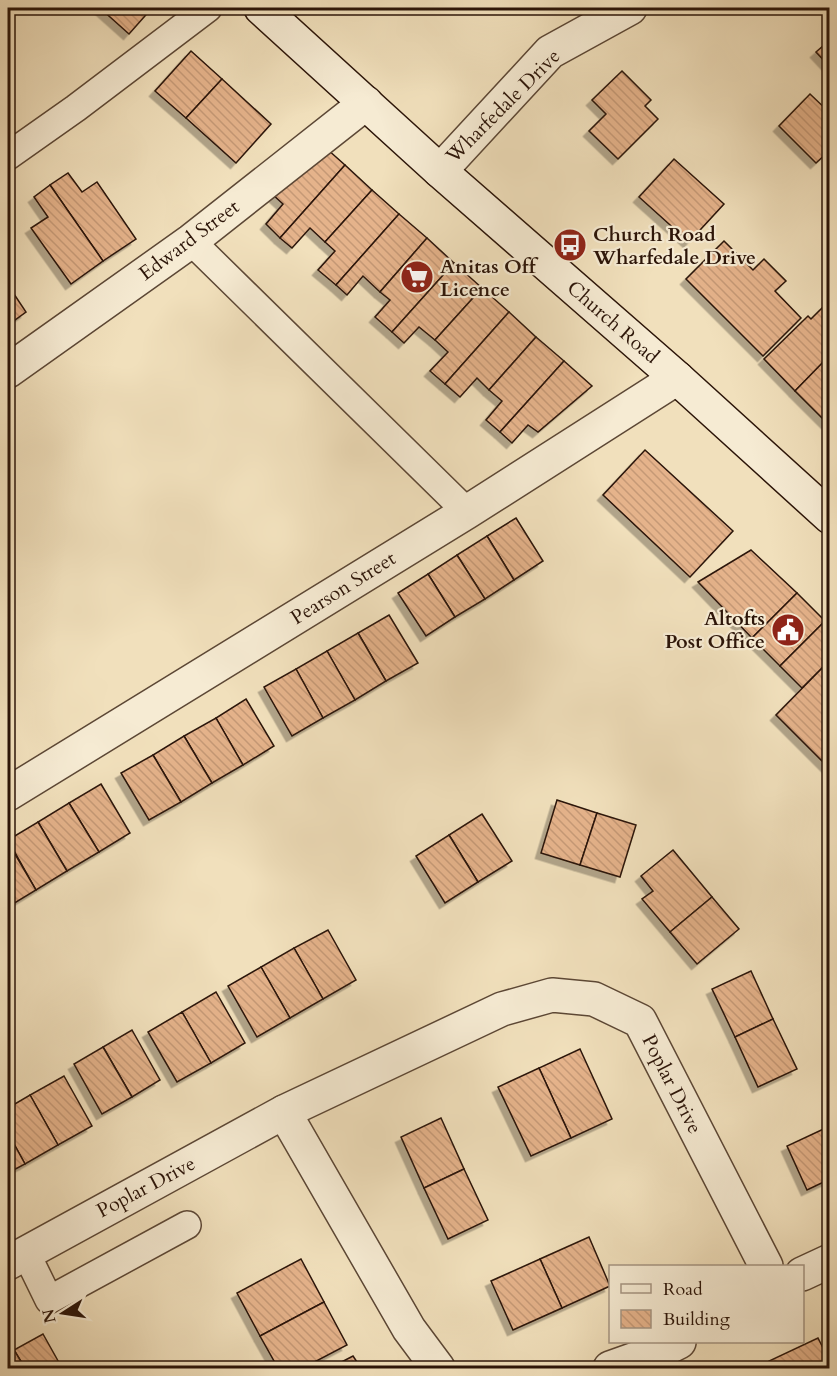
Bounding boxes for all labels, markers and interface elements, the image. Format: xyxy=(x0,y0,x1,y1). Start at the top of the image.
street label: Wharfedale Drive xyxy=(439,43,566,170)
street label: Edward Street xyxy=(133,193,245,287)
place label: Church Road Wharfedale Drive xyxy=(592,221,756,271)
bus stop icon: Church Road Wharfedale Drive xyxy=(552,227,588,263)
place label: Anitas Off Licence xyxy=(440,253,539,303)
supermarket icon: Anitas Off Licence xyxy=(399,259,435,295)
street label: Church Road xyxy=(561,274,665,370)
street label: Pearson Street xyxy=(285,545,401,631)
place label: Altofts Post Office xyxy=(665,605,765,655)
public building icon: Altofts Post Office xyxy=(770,612,806,648)
street label: Poplar Drive xyxy=(635,1030,709,1138)
street label: Poplar Drive xyxy=(92,1150,200,1224)
legend xyxy=(609,1265,804,1343)
text: Road xyxy=(663,1277,703,1302)
north arrow xyxy=(33,1283,93,1343)
text: N xyxy=(37,1307,62,1325)
text: Building xyxy=(663,1307,731,1332)

